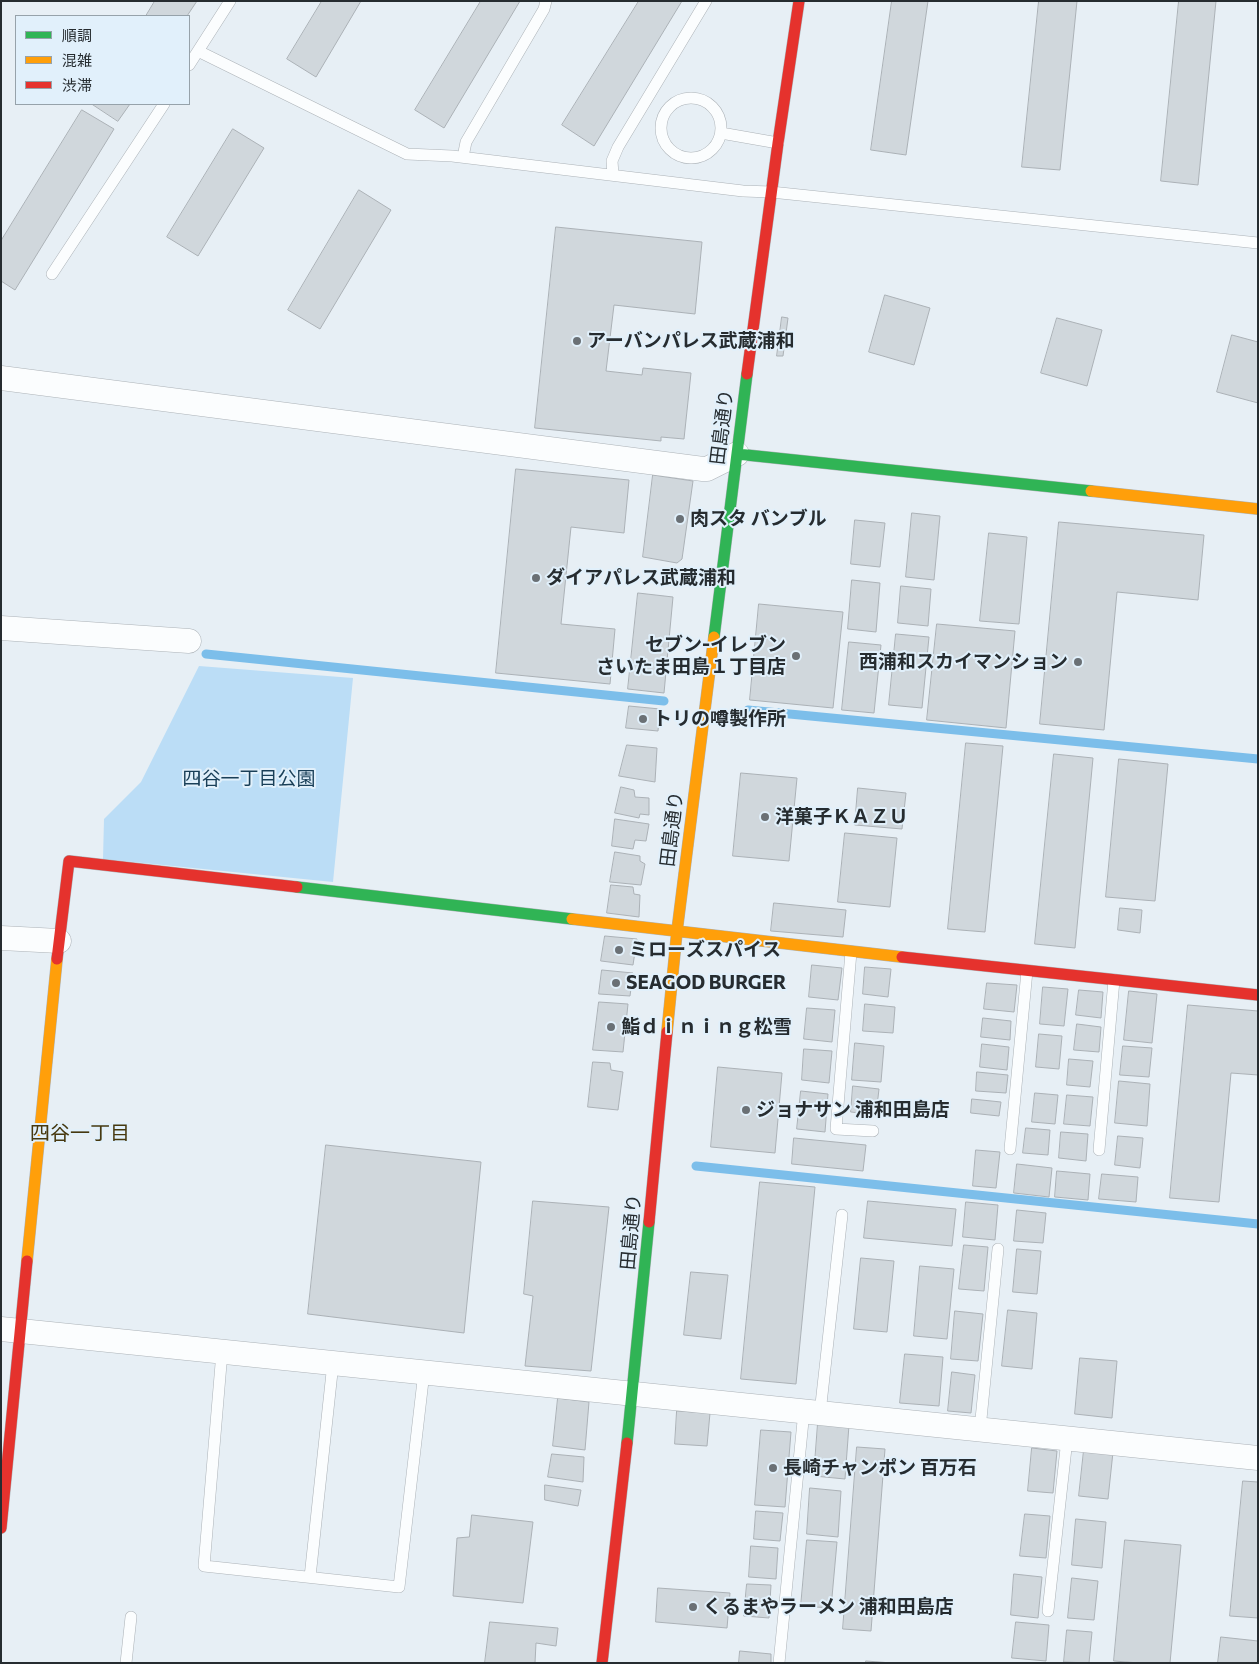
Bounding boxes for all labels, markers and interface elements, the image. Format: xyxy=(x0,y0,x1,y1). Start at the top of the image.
legend xyxy=(15,15,190,105)
text: 順調 xyxy=(62,26,92,44)
text: 混雑 xyxy=(62,51,92,69)
text: 渋滞 xyxy=(62,76,92,94)
place label: アーバンパレス武蔵浦和 xyxy=(587,330,795,352)
marker: アーバンパレス武蔵浦和 xyxy=(571,335,583,347)
street label: 田島通り xyxy=(706,388,738,466)
place label: 肉スタ バンブル xyxy=(690,508,827,530)
marker: 肉スタ バンブル xyxy=(674,513,686,525)
place label: ダイアパレス武蔵浦和 xyxy=(546,567,736,589)
marker: ダイアパレス武蔵浦和 xyxy=(530,572,542,584)
place label: セブン-イレブン さいたま田島１丁目店 xyxy=(596,634,786,678)
marker: セブン-イレブン さいたま田島１丁目店 xyxy=(790,650,802,662)
place label: 西浦和スカイマンション xyxy=(859,651,1068,673)
marker: 西浦和スカイマンション xyxy=(1072,656,1084,668)
place label: トリの噂製作所 xyxy=(653,708,786,730)
marker: トリの噂製作所 xyxy=(637,713,649,725)
park label: 四谷一丁目公園 xyxy=(183,768,315,790)
street label: 田島通り xyxy=(656,790,688,868)
place label: 洋菓子ＫＡＺＵ xyxy=(775,806,908,828)
marker: 洋菓子ＫＡＺＵ xyxy=(759,811,771,823)
place label: ミローズスパイス xyxy=(629,939,781,961)
marker: ミローズスパイス xyxy=(613,944,625,956)
place label: SEAGOD BURGER xyxy=(626,972,786,994)
marker: SEAGOD BURGER xyxy=(610,977,622,989)
place label: 鮨ｄｉｎｉｎｇ松雪 xyxy=(621,1016,792,1038)
marker: 鮨ｄｉｎｉｎｇ松雪 xyxy=(605,1021,617,1033)
place label: ジョナサン 浦和田島店 xyxy=(756,1099,950,1121)
marker: ジョナサン 浦和田島店 xyxy=(740,1104,752,1116)
district label: 四谷一丁目 xyxy=(30,1121,130,1145)
street label: 田島通り xyxy=(616,1193,646,1271)
place label: 長崎チャンポン 百万石 xyxy=(783,1457,977,1479)
marker: 長崎チャンポン 百万石 xyxy=(767,1462,779,1474)
place label: くるまやラーメン 浦和田島店 xyxy=(703,1596,954,1618)
marker: くるまやラーメン 浦和田島店 xyxy=(687,1601,699,1613)

